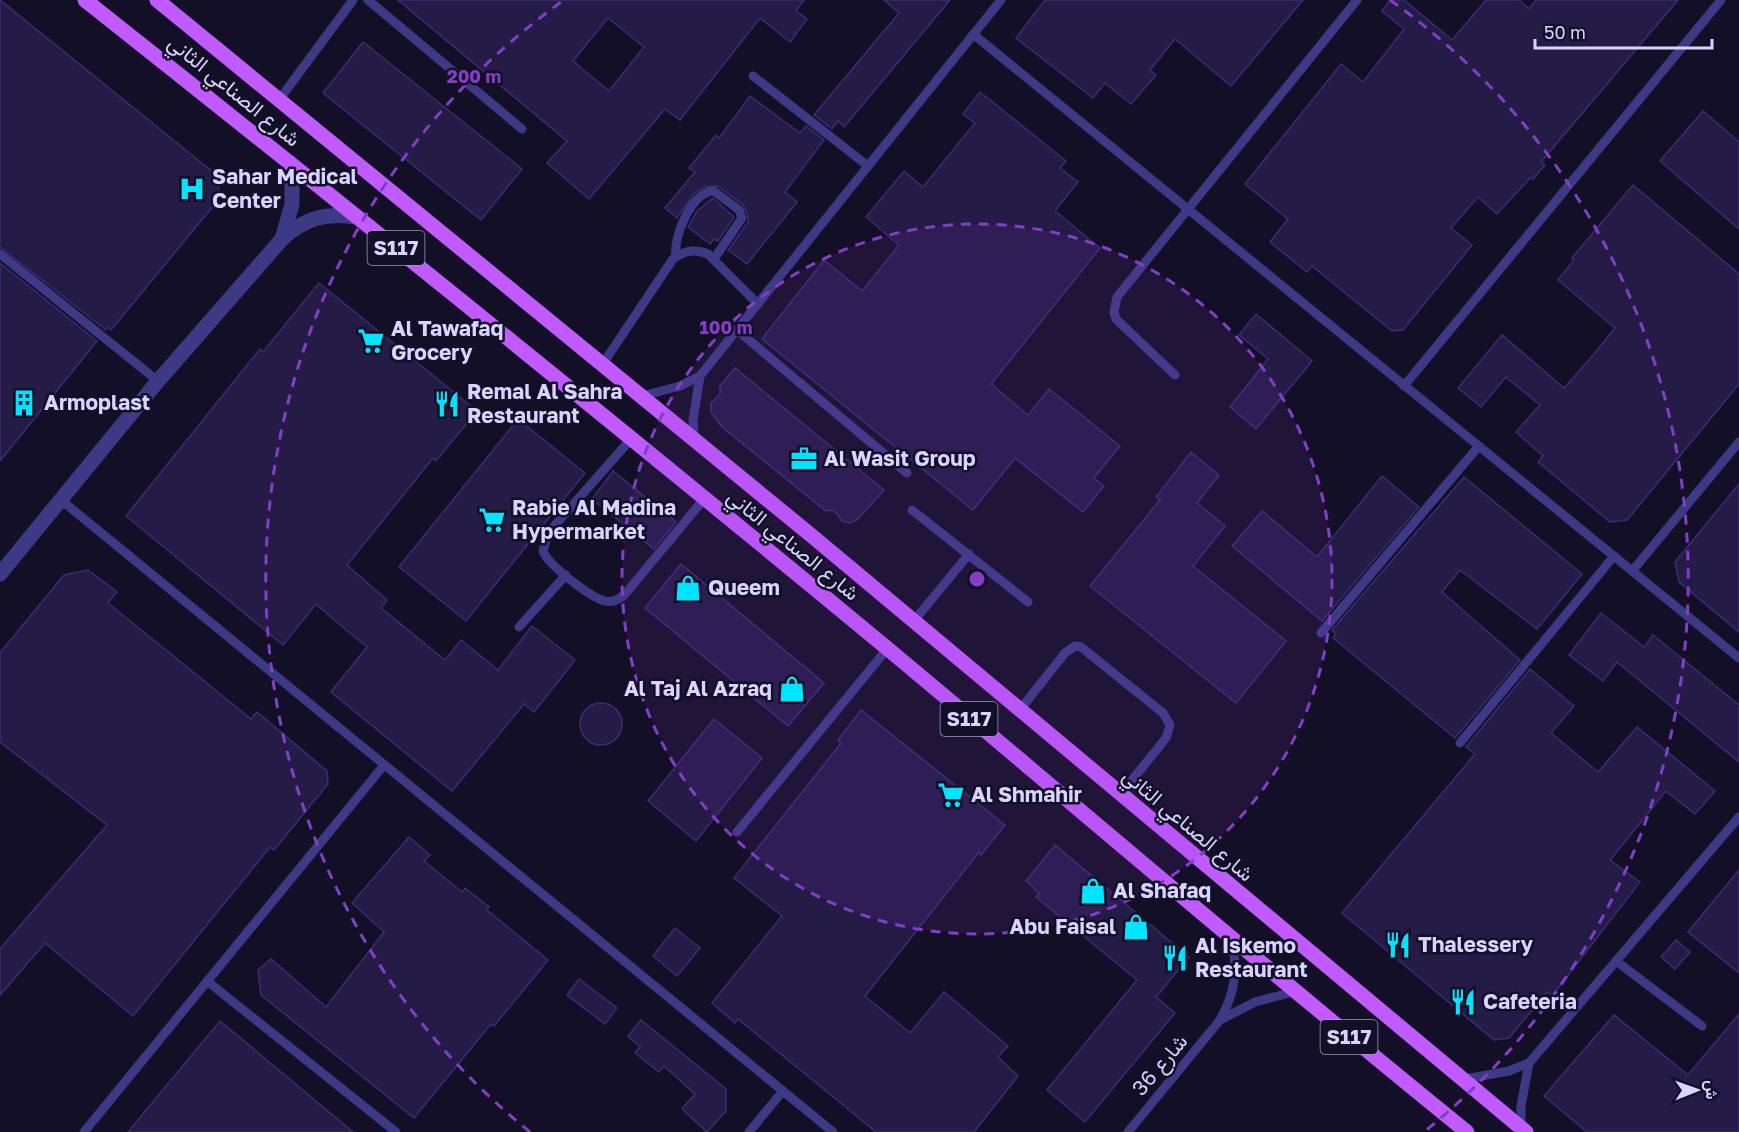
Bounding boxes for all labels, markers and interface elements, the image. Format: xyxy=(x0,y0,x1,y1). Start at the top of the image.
scale bar xyxy=(1535,12,1712,50)
text: 50 m xyxy=(1544,21,1586,43)
street label: شارع الصناعي الثاني xyxy=(160,29,306,155)
text: 200 m xyxy=(447,65,501,87)
place label: Sahar Medical Center xyxy=(212,163,358,213)
hospital icon: Sahar Medical Center xyxy=(177,174,207,204)
road number: S117 xyxy=(368,231,424,265)
place label: Al Tawafaq Grocery xyxy=(391,315,503,365)
text: 100 m xyxy=(700,316,752,338)
supermarket icon: Al Tawafaq Grocery xyxy=(356,326,386,356)
place label: Remal Al Sahra Restaurant xyxy=(467,378,623,428)
building icon: Armoplast xyxy=(9,388,39,418)
place label: Armoplast xyxy=(44,389,150,415)
restaurant icon: Remal Al Sahra Restaurant xyxy=(432,389,462,419)
office icon: Al Wasit Group xyxy=(789,444,819,474)
place label: Al Wasit Group xyxy=(824,445,976,471)
street label: شارع الصناعي الثاني xyxy=(719,483,865,609)
place label: Rabie Al Madina Hypermarket xyxy=(512,494,676,544)
supermarket icon: Rabie Al Madina Hypermarket xyxy=(477,505,507,535)
centre of rings xyxy=(967,569,987,589)
shop icon: Queem xyxy=(673,573,703,603)
place label: Queem xyxy=(708,574,780,600)
shop icon: Al Taj Al Azraq xyxy=(777,674,807,704)
place label: Al Taj Al Azraq xyxy=(624,675,772,701)
road number: S117 xyxy=(940,702,998,736)
street label: شارع الصناعي الثاني xyxy=(1115,762,1259,890)
supermarket icon: Al Shmahir xyxy=(936,780,966,810)
place label: Al Shmahir xyxy=(971,781,1082,807)
shop icon: Al Shafaq xyxy=(1078,876,1108,906)
place label: Al Shafaq xyxy=(1113,877,1211,903)
shop icon: Abu Faisal xyxy=(1121,912,1151,942)
place label: Abu Faisal xyxy=(1009,913,1116,939)
restaurant icon: Thalessery xyxy=(1383,930,1413,960)
place label: Thalessery xyxy=(1418,931,1533,957)
place label: Al Iskemo Restaurant xyxy=(1195,932,1308,982)
restaurant icon: Al Iskemo Restaurant xyxy=(1160,943,1190,973)
restaurant icon: Cafeteria xyxy=(1448,987,1478,1017)
place label: Cafeteria xyxy=(1483,988,1577,1014)
road number: S117 xyxy=(1320,1020,1378,1054)
street label: شارع 36 xyxy=(1126,1028,1194,1102)
north arrow xyxy=(1667,1060,1727,1120)
text: ش xyxy=(1702,1080,1722,1100)

